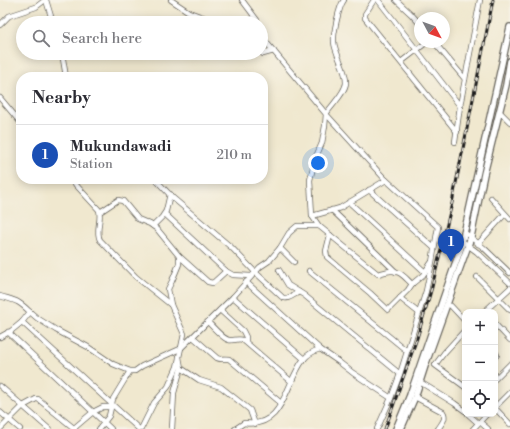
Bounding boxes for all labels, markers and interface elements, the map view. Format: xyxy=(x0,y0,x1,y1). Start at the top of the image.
north arrow xyxy=(414,12,450,48)
search box xyxy=(16,16,268,60)
icon: search xyxy=(30,27,52,49)
text: Search here xyxy=(62,29,142,48)
text: Nearby xyxy=(32,87,91,109)
text: Mukundawadi xyxy=(70,137,171,156)
text: 1 xyxy=(42,147,48,163)
text: 210 m xyxy=(217,147,252,163)
your location xyxy=(308,153,328,173)
text: Station xyxy=(70,156,113,172)
pin: 1 xyxy=(438,229,464,262)
map controls xyxy=(462,309,498,417)
button: + xyxy=(462,309,498,345)
button: − xyxy=(462,345,498,381)
button: locate xyxy=(462,381,498,417)

